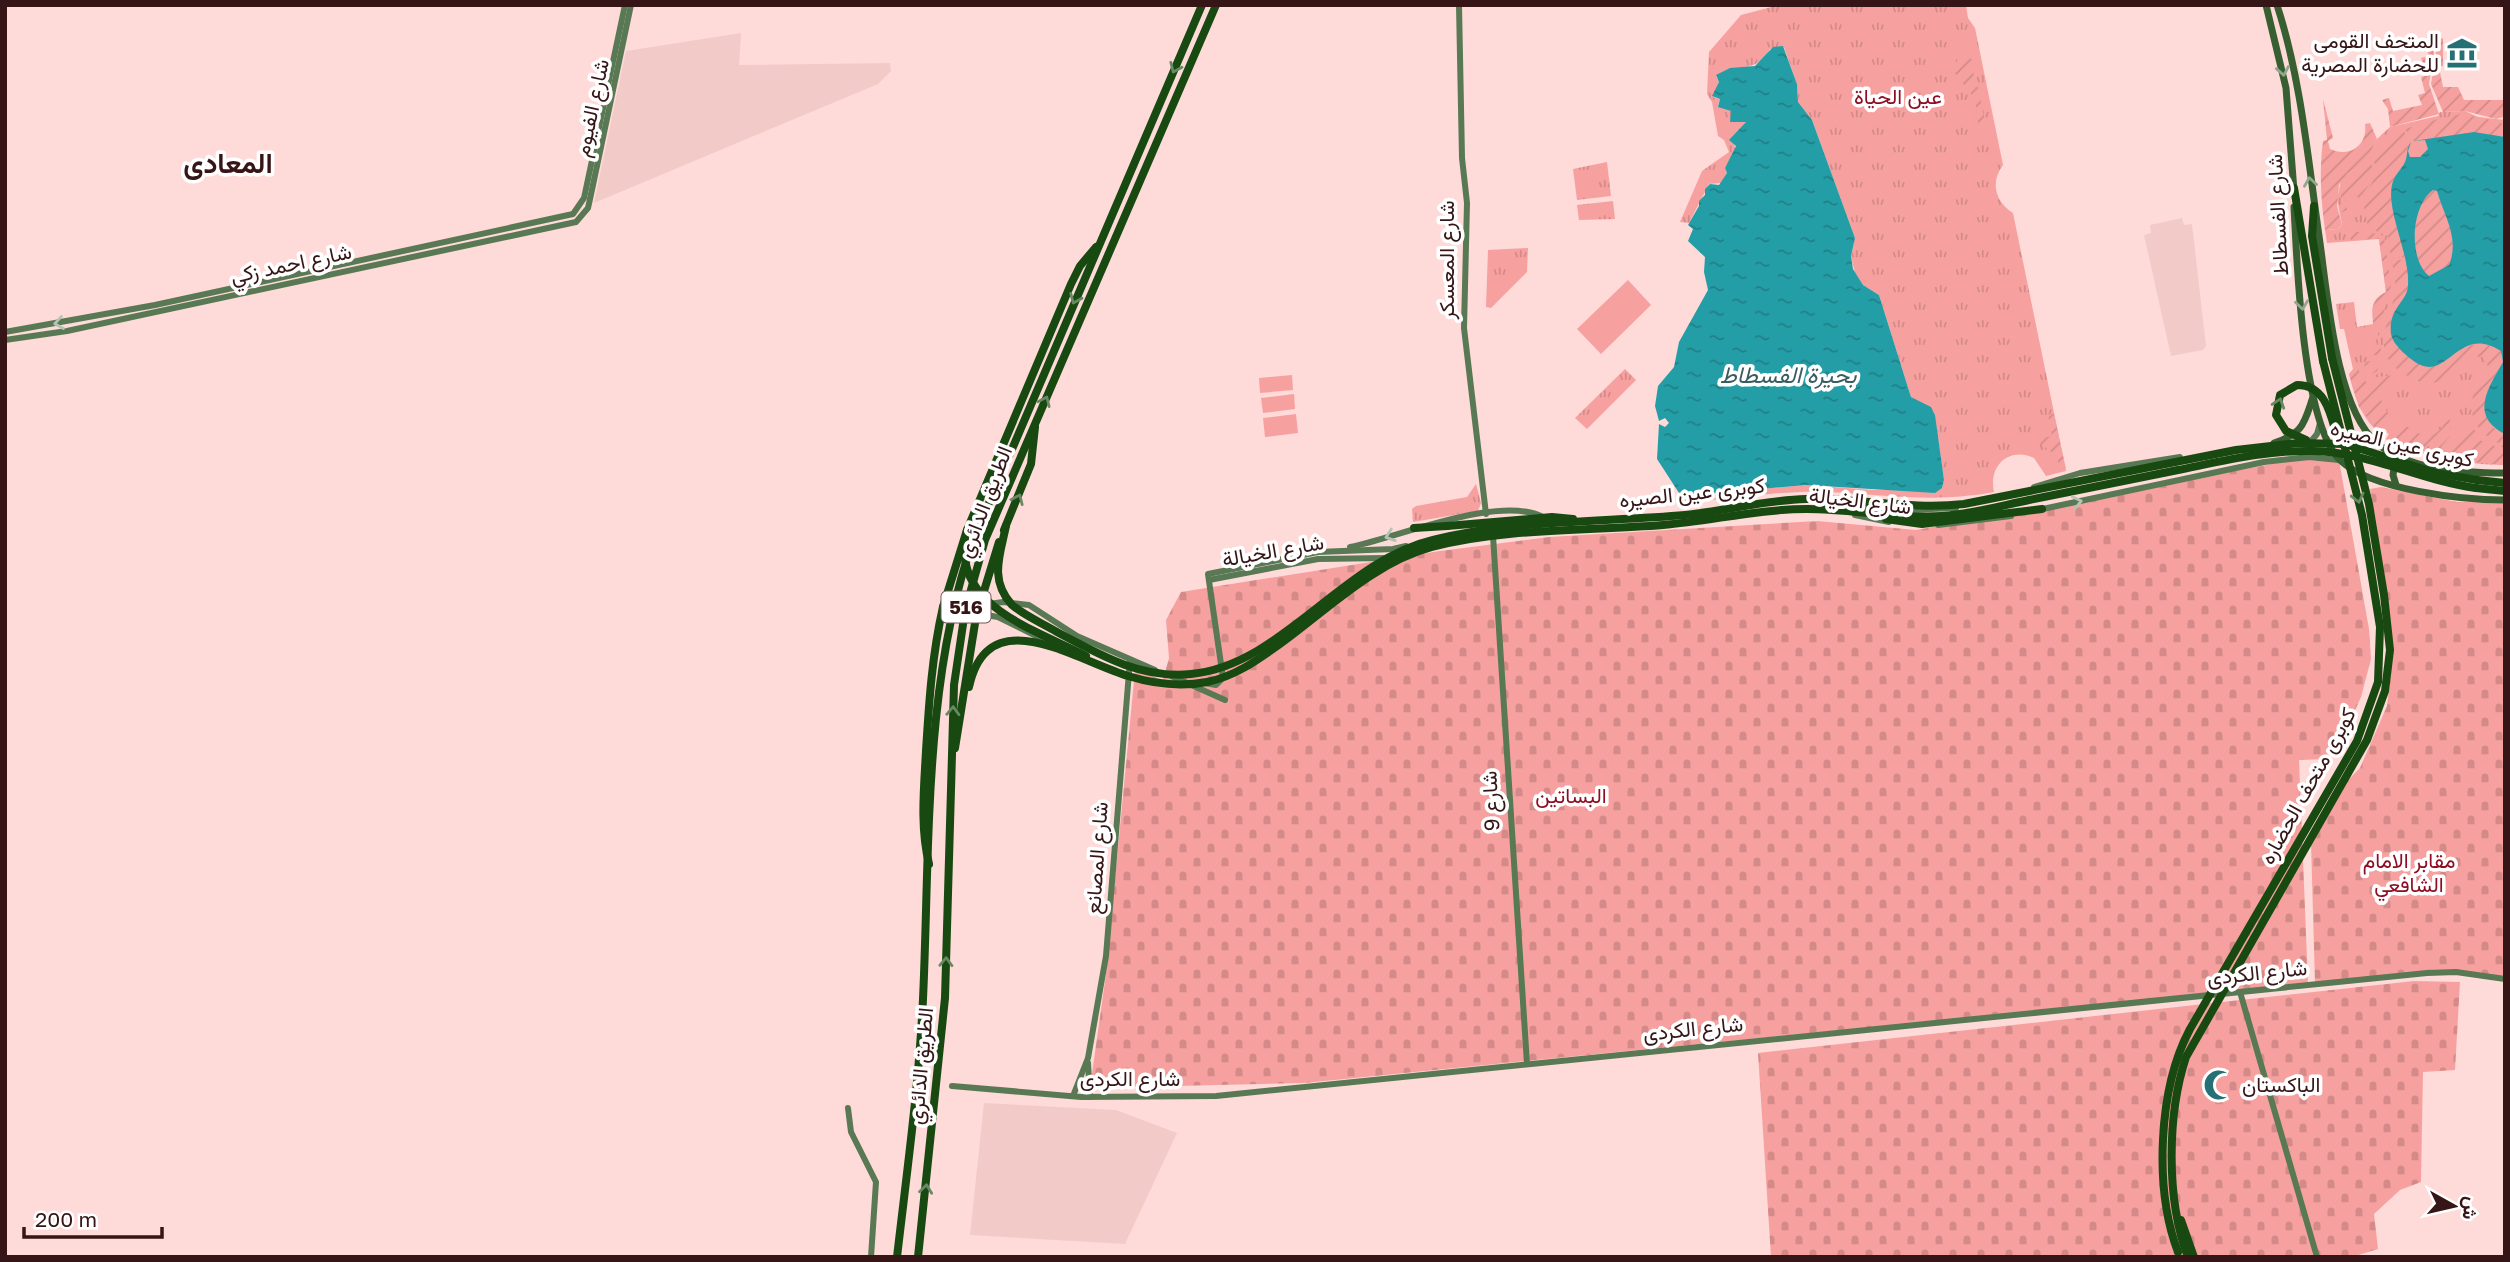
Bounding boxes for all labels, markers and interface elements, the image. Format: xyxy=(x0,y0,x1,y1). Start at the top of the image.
place label: المتحف القومى للحضارة المصرية xyxy=(2301,27,2439,78)
museum icon: المتحف القومى للحضارة المصرية xyxy=(2445,36,2479,70)
street label: شارع الفيوم xyxy=(568,56,616,160)
one-way arrow xyxy=(1169,61,1183,73)
one-way arrow xyxy=(2275,65,2290,77)
park label: عين الحياة xyxy=(1854,83,1942,109)
district label: المعادى xyxy=(183,146,273,180)
street label: شارع الفسطاط xyxy=(2261,153,2295,277)
one-way arrow xyxy=(2303,176,2318,188)
street label: شارع المعسكر xyxy=(1433,200,1461,321)
street label: شارع احمد زكي xyxy=(228,238,355,293)
one-way arrow xyxy=(1070,293,1084,305)
one-way arrow xyxy=(2294,299,2309,310)
one-way arrow xyxy=(53,315,65,330)
water label: بحيرة الفسطاط xyxy=(1720,360,1857,390)
one-way arrow xyxy=(1037,396,1051,408)
one-way arrow xyxy=(2271,397,2286,410)
street label: كوبرى عين الصيره xyxy=(2328,414,2476,473)
street label: الطريق الدائري xyxy=(951,442,1022,563)
street label: كوبرى عين الصيره xyxy=(1618,471,1766,514)
street label: شارع الخيالة xyxy=(1807,481,1913,521)
one-way arrow xyxy=(2350,492,2364,504)
one-way arrow xyxy=(1010,494,1024,506)
one-way arrow xyxy=(2071,495,2083,510)
street label: شارع الخيالة xyxy=(1220,528,1326,574)
one-way arrow xyxy=(1384,528,1397,542)
road number: 516 xyxy=(942,592,990,622)
street label: كوبرى متحف الحضاره xyxy=(2253,703,2362,869)
one-way arrow xyxy=(945,705,960,716)
street label: شارع 9 xyxy=(1475,770,1507,832)
park label: البساتين xyxy=(1535,782,1607,808)
street label: شارع المصانع xyxy=(1079,801,1115,915)
park label: مقابر الامام الشافعي xyxy=(2363,847,2455,902)
street label: شارع الكردى xyxy=(2206,954,2308,992)
one-way arrow xyxy=(938,957,953,968)
street label: الطريق الدائري xyxy=(902,1006,943,1126)
street label: شارع الكردى xyxy=(1642,1010,1744,1048)
street label: شارع الكردى xyxy=(1080,1065,1180,1093)
mosque icon: الباكستان xyxy=(2202,1068,2236,1102)
place label: الباكستان xyxy=(2242,1071,2321,1097)
north arrow xyxy=(2419,1171,2489,1241)
one-way arrow xyxy=(919,1183,934,1195)
text: ش xyxy=(2457,1195,2484,1222)
scale bar xyxy=(24,1196,163,1240)
text: 200 m xyxy=(35,1206,97,1232)

